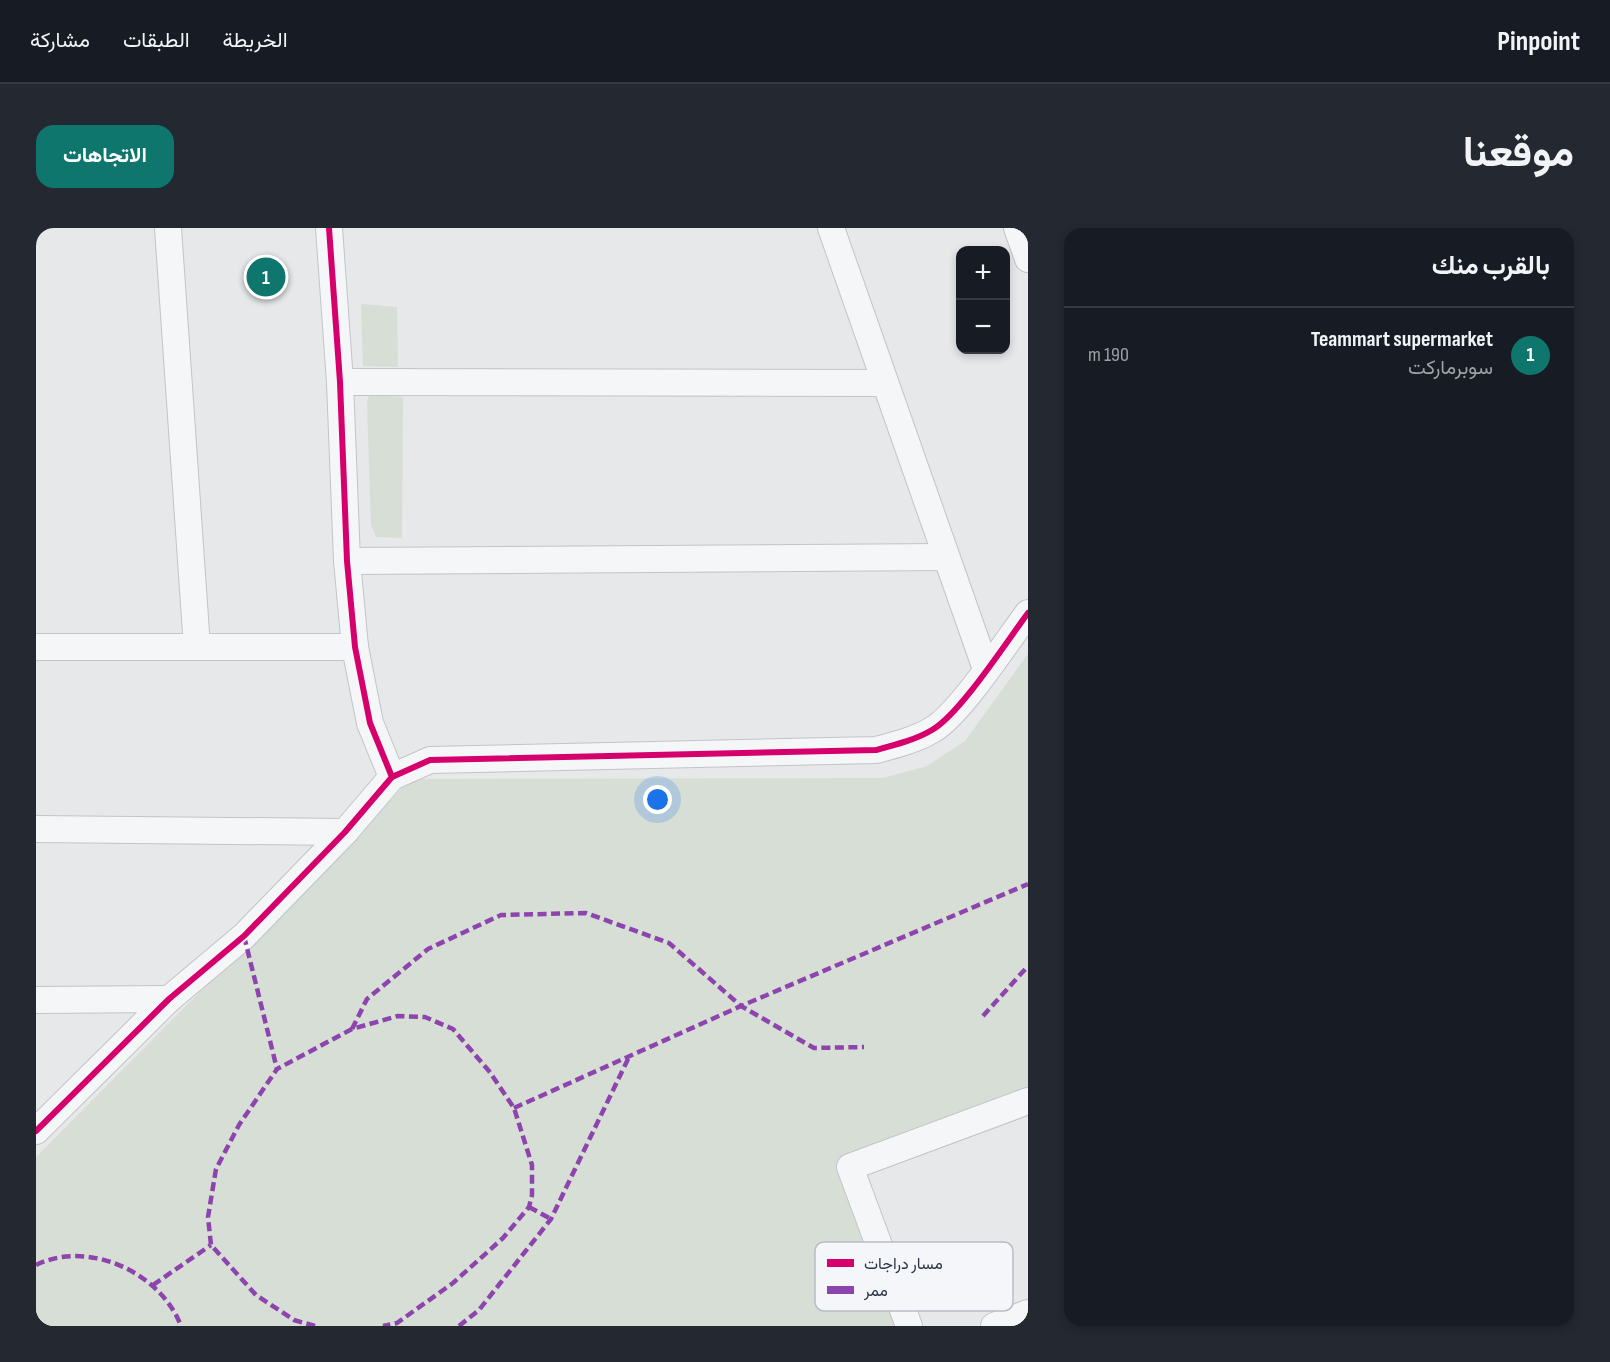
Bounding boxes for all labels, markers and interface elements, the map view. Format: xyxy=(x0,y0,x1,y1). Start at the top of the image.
text: Pinpoint xyxy=(1497,25,1580,58)
text: مشاركة xyxy=(30,28,90,53)
text: الطبقات xyxy=(123,28,190,53)
text: الخريطة xyxy=(223,28,288,53)
button: الاتجاهات xyxy=(36,125,174,188)
text: موقعنا xyxy=(1463,128,1574,179)
map controls xyxy=(956,246,1010,354)
button: + xyxy=(956,246,1010,300)
text: بالقرب منك xyxy=(1432,251,1550,282)
pin: 1 xyxy=(246,254,286,300)
button: − xyxy=(956,300,1010,354)
text: Teammart supermarket xyxy=(1311,326,1493,353)
text: 190 m xyxy=(1088,343,1129,367)
text: 1 xyxy=(1527,343,1534,367)
text: سوبرماركت xyxy=(1408,356,1493,380)
your location xyxy=(643,785,672,814)
legend xyxy=(815,1242,1013,1311)
text: مسار دراجات xyxy=(864,1255,943,1274)
text: ممر xyxy=(863,1282,888,1301)

